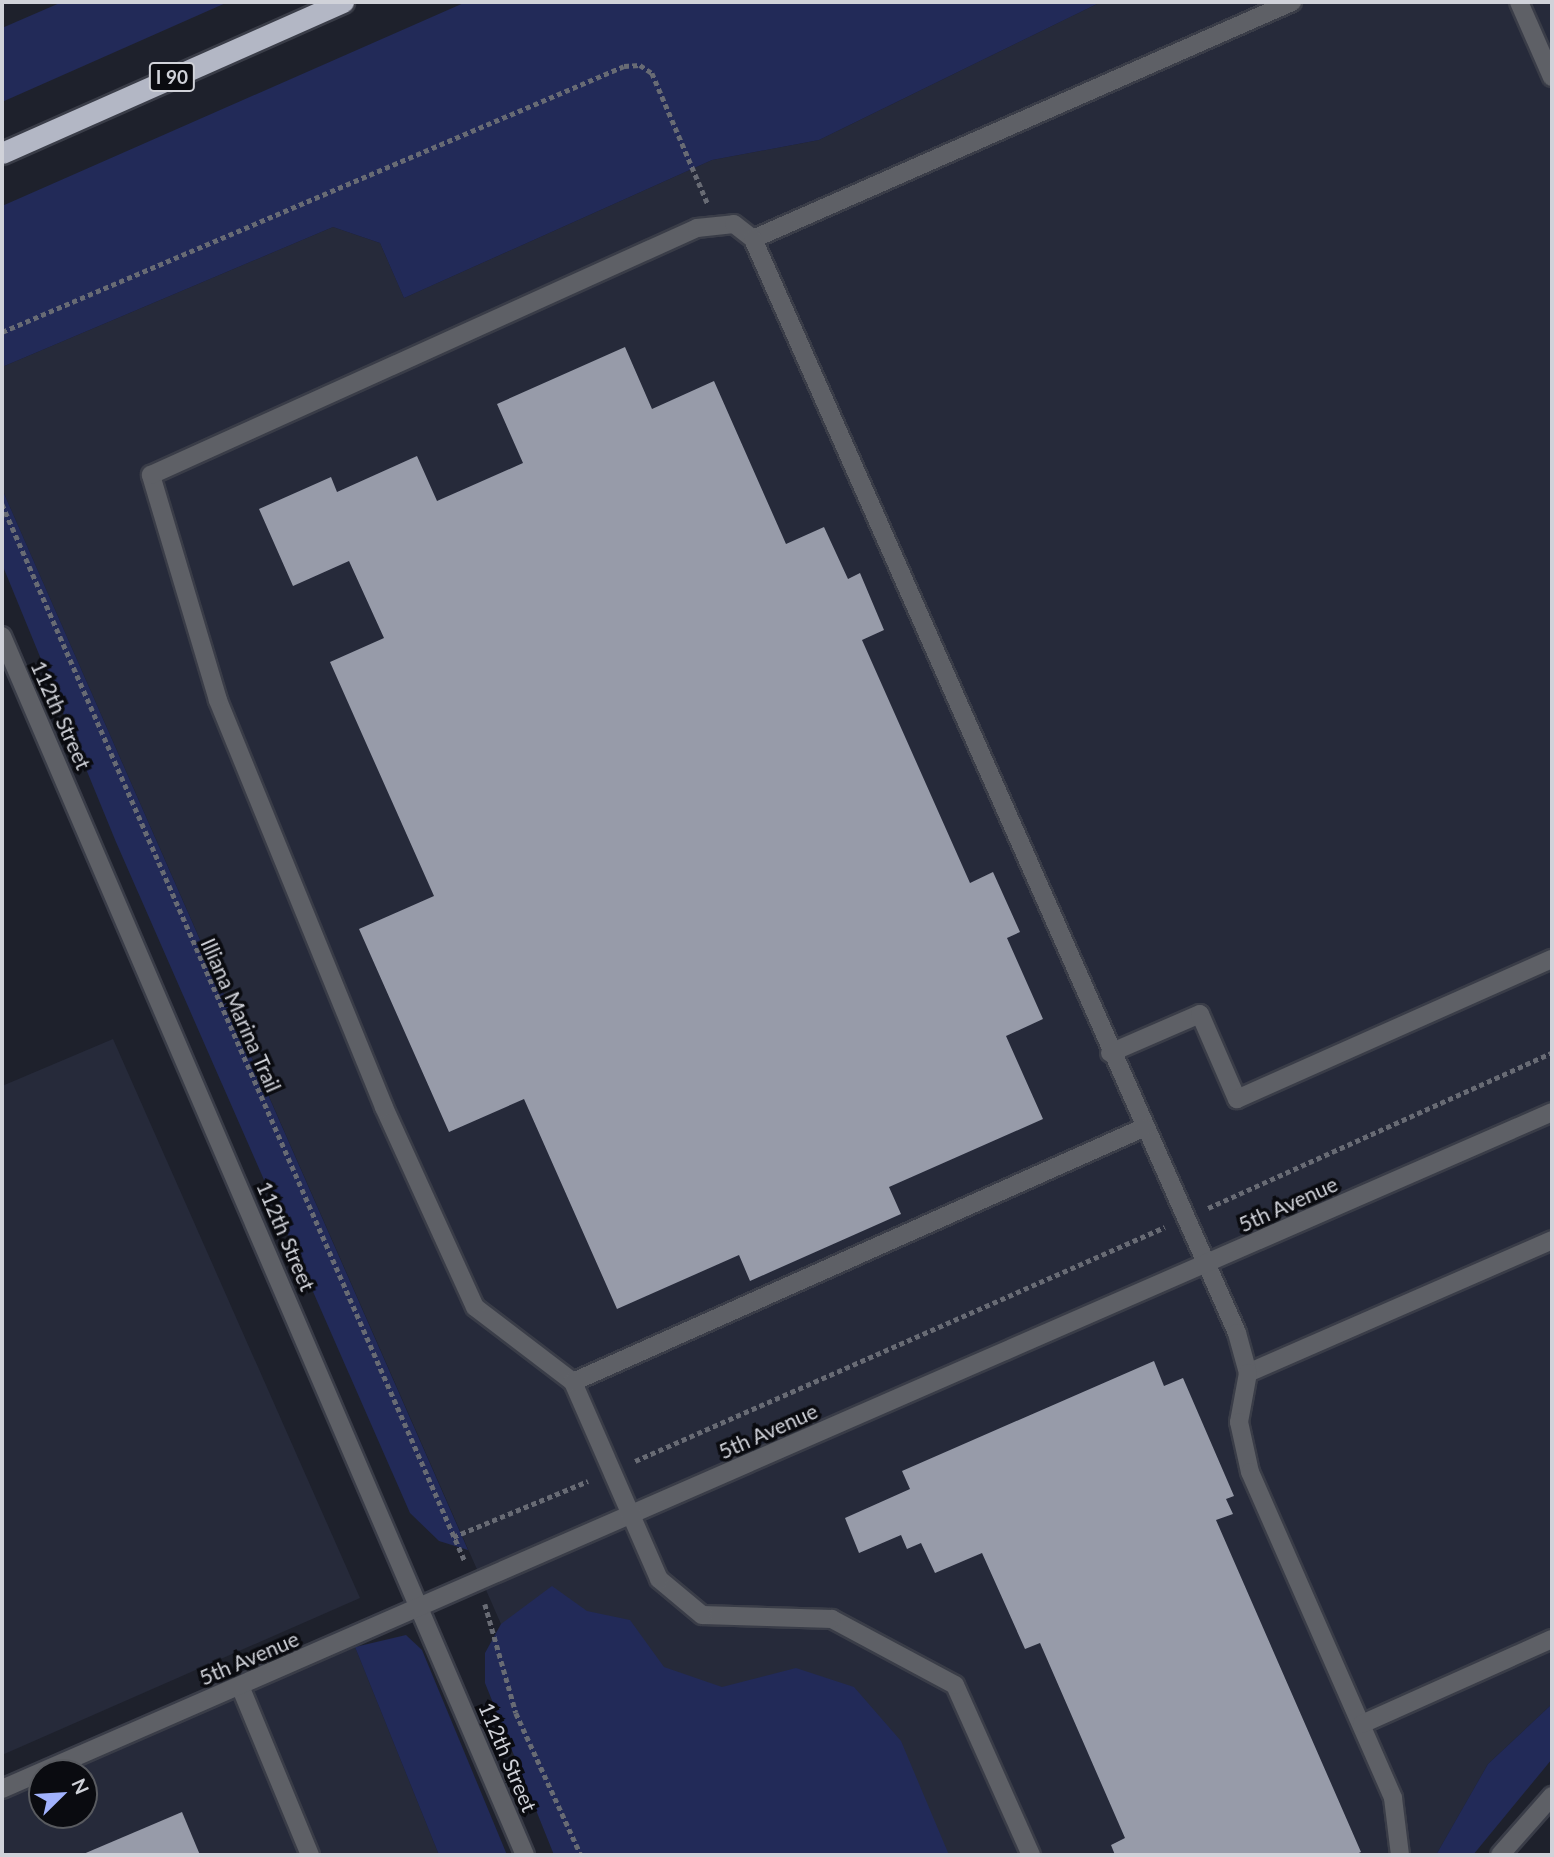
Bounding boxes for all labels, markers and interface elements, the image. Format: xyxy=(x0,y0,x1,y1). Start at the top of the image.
road number: I 90 xyxy=(148,61,196,92)
street label: 112th Street xyxy=(26,657,96,773)
street label: Illiana Marina Trail xyxy=(196,934,286,1096)
street label: 5th Avenue xyxy=(1234,1171,1342,1237)
street label: 112th Street xyxy=(252,1177,320,1295)
street label: 5th Avenue xyxy=(714,1398,822,1464)
street label: 5th Avenue xyxy=(195,1626,303,1690)
street label: 112th Street xyxy=(474,1698,542,1816)
north arrow xyxy=(28,1759,98,1829)
text: N xyxy=(67,1775,94,1797)

